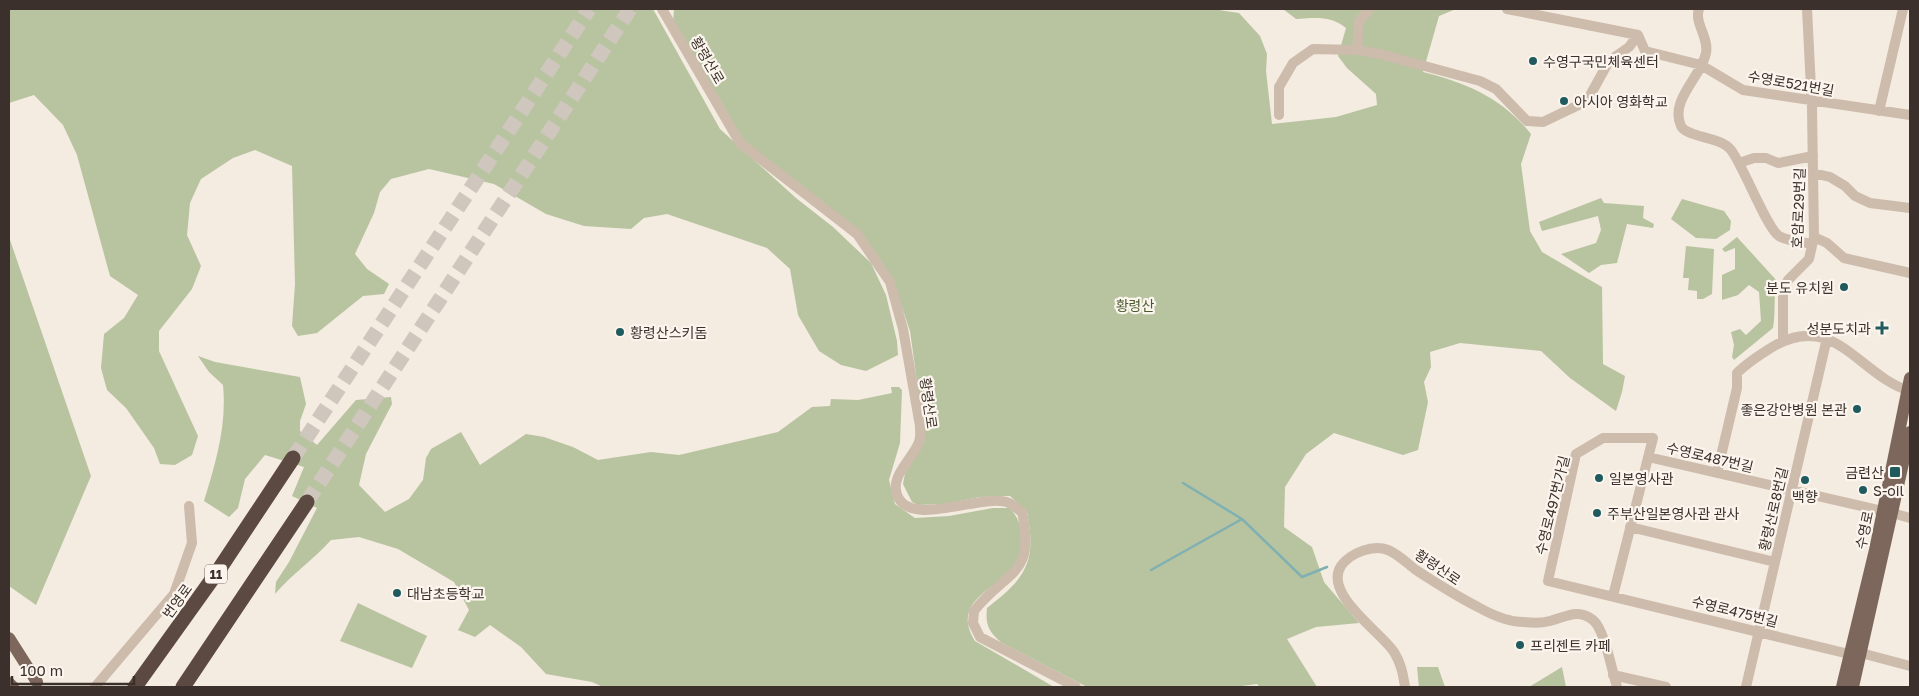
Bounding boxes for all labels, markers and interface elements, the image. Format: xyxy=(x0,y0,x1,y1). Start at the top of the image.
street label: 황령산로 xyxy=(688,33,728,87)
place label: 수영구국민체육센터 xyxy=(1543,53,1659,70)
marker: 수영구국민체육센터 xyxy=(1527,55,1539,67)
street label: 수영로521번길 xyxy=(1746,67,1836,99)
place label: 아시아 영화학교 xyxy=(1574,93,1668,110)
marker: 아시아 영화학교 xyxy=(1558,95,1570,107)
street label: 호암로29번길 xyxy=(1788,167,1808,249)
place label: 분도 유치원 xyxy=(1766,279,1834,296)
marker: 분도 유치원 xyxy=(1838,281,1850,293)
park label: 황령산 xyxy=(1116,297,1154,314)
place label: 성분도치과 xyxy=(1807,320,1871,337)
marker: 성분도치과 xyxy=(1875,321,1889,335)
place label: 황령산스키돔 xyxy=(630,324,707,341)
marker: 황령산스키돔 xyxy=(614,326,626,338)
street label: 황령산로 xyxy=(917,376,941,430)
place label: 좋은강안병원 본관 xyxy=(1740,401,1847,418)
marker: 좋은강안병원 본관 xyxy=(1851,403,1863,415)
street label: 수영로487번길 xyxy=(1665,439,1755,475)
street label: 수영로497번가길 xyxy=(1531,454,1573,556)
place label: 금련산 xyxy=(1845,464,1884,481)
street label: 황령산로8번길 xyxy=(1755,465,1791,553)
marker: 금련산 xyxy=(1888,465,1902,479)
place label: 일본영사관 xyxy=(1609,470,1674,487)
marker: 일본영사관 xyxy=(1593,472,1605,484)
marker: 백향 xyxy=(1799,474,1811,486)
place label: S-oil xyxy=(1873,482,1904,499)
marker: S-oil xyxy=(1857,484,1869,496)
place label: 백향 xyxy=(1792,488,1818,505)
place label: 주부산일본영사관 관사 xyxy=(1607,505,1739,522)
marker: 주부산일본영사관 관사 xyxy=(1591,507,1603,519)
street label: 수영로 xyxy=(1852,509,1876,551)
street label: 황령산로 xyxy=(1412,546,1464,589)
road number: 11 xyxy=(205,564,227,584)
street label: 번영로 xyxy=(159,580,195,622)
place label: 대남초등학교 xyxy=(407,585,484,602)
marker: 대남초등학교 xyxy=(391,587,403,599)
street label: 수영로475번길 xyxy=(1690,592,1780,630)
place label: 프리젠트 카페 xyxy=(1530,637,1611,654)
marker: 프리젠트 카페 xyxy=(1514,639,1526,651)
scale bar xyxy=(12,654,135,686)
text: 100 m xyxy=(20,661,63,679)

